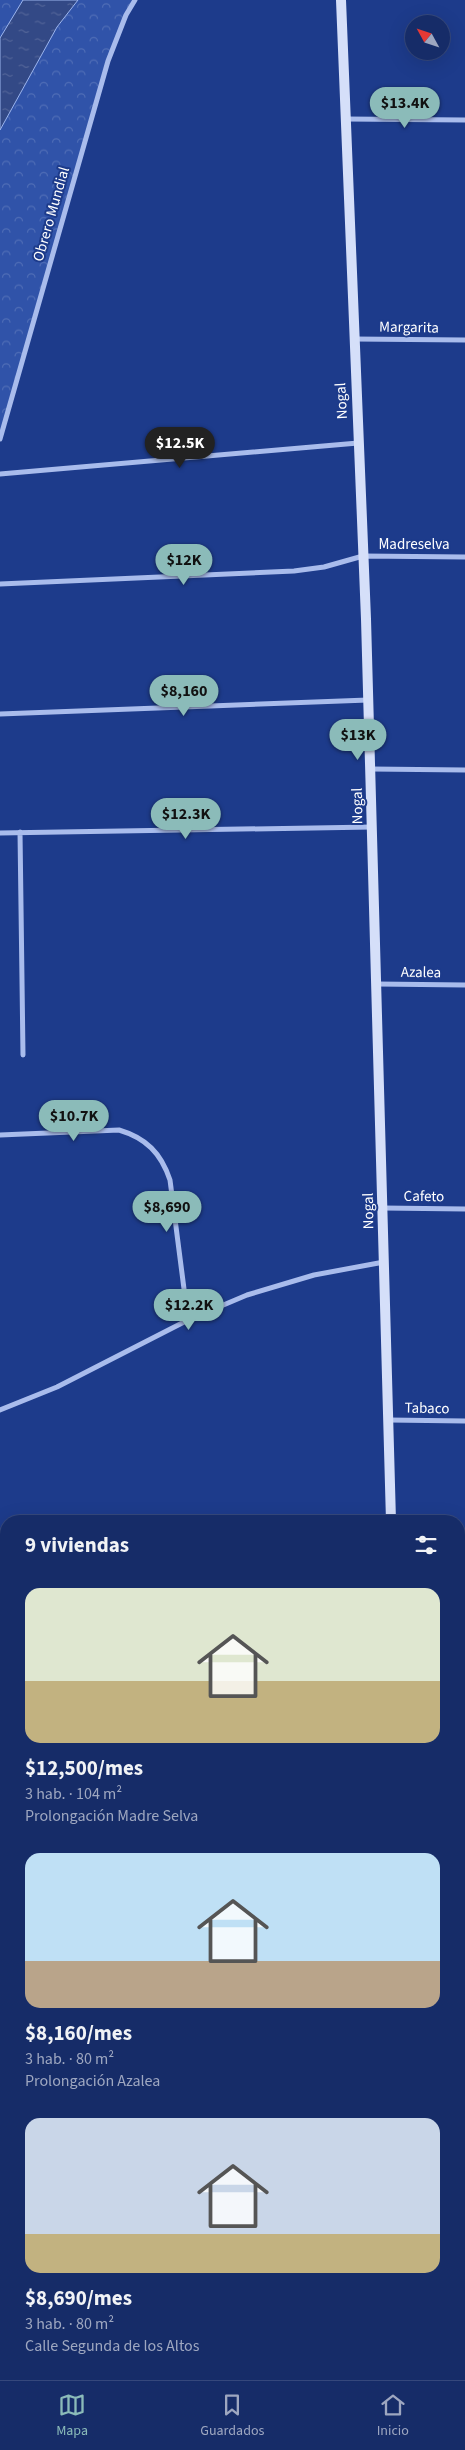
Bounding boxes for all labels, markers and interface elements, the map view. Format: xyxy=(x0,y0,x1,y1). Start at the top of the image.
north arrow xyxy=(405,15,450,60)
map controls xyxy=(405,15,450,60)
pin: $13.4K xyxy=(364,86,446,129)
text: $13.4K xyxy=(381,92,429,114)
street label: Obrero Mundial xyxy=(28,164,75,264)
street label: Margarita xyxy=(379,316,439,339)
street label: Nogal xyxy=(330,382,353,420)
pin: $12.5K xyxy=(139,426,221,469)
text: $12.5K xyxy=(156,432,204,454)
street label: Madreselva xyxy=(378,534,450,555)
pin: $12K xyxy=(154,544,214,586)
text: $12K xyxy=(166,549,202,571)
pin: $8,160 xyxy=(143,674,225,717)
text: $8,160 xyxy=(160,680,208,702)
pin: $13K xyxy=(328,718,388,761)
text: $13K xyxy=(340,724,376,746)
street label: Nogal xyxy=(347,787,368,824)
pin: $12.3K xyxy=(145,798,227,840)
text: $12.3K xyxy=(162,803,210,825)
street label: Azalea xyxy=(401,962,441,983)
pin: $10.7K xyxy=(33,1100,115,1142)
text: $10.7K xyxy=(50,1105,98,1127)
street label: Cafeto xyxy=(403,1186,444,1207)
pin: $8,690 xyxy=(126,1190,208,1233)
street label: Nogal xyxy=(358,1192,379,1229)
text: $8,690 xyxy=(143,1196,191,1218)
pin: $12.2K xyxy=(148,1288,230,1331)
text: $12.2K xyxy=(165,1294,213,1316)
street label: Tabaco xyxy=(404,1398,450,1419)
text: 9 viviendas xyxy=(25,1530,129,1560)
icon: filters xyxy=(412,1531,440,1559)
icon: home xyxy=(188,1621,278,1711)
text: $12,500/mes xyxy=(25,1753,143,1783)
text: 3 hab. · 104 m² xyxy=(25,1783,122,1805)
text: Prolongación Madre Selva xyxy=(25,1805,198,1827)
icon: home xyxy=(188,1886,278,1976)
text: $8,160/mes xyxy=(25,2018,132,2048)
text: 3 hab. · 80 m² xyxy=(25,2048,114,2070)
text: Prolongación Azalea xyxy=(25,2070,160,2092)
icon: home xyxy=(188,2151,278,2241)
text: $8,690/mes xyxy=(25,2283,132,2313)
text: 3 hab. · 80 m² xyxy=(25,2313,114,2335)
text: Calle Segunda de los Altos xyxy=(25,2335,199,2357)
tab: Mapa xyxy=(56,2391,88,2441)
tab: Guardados xyxy=(200,2391,264,2441)
tab: Inicio xyxy=(377,2391,409,2441)

